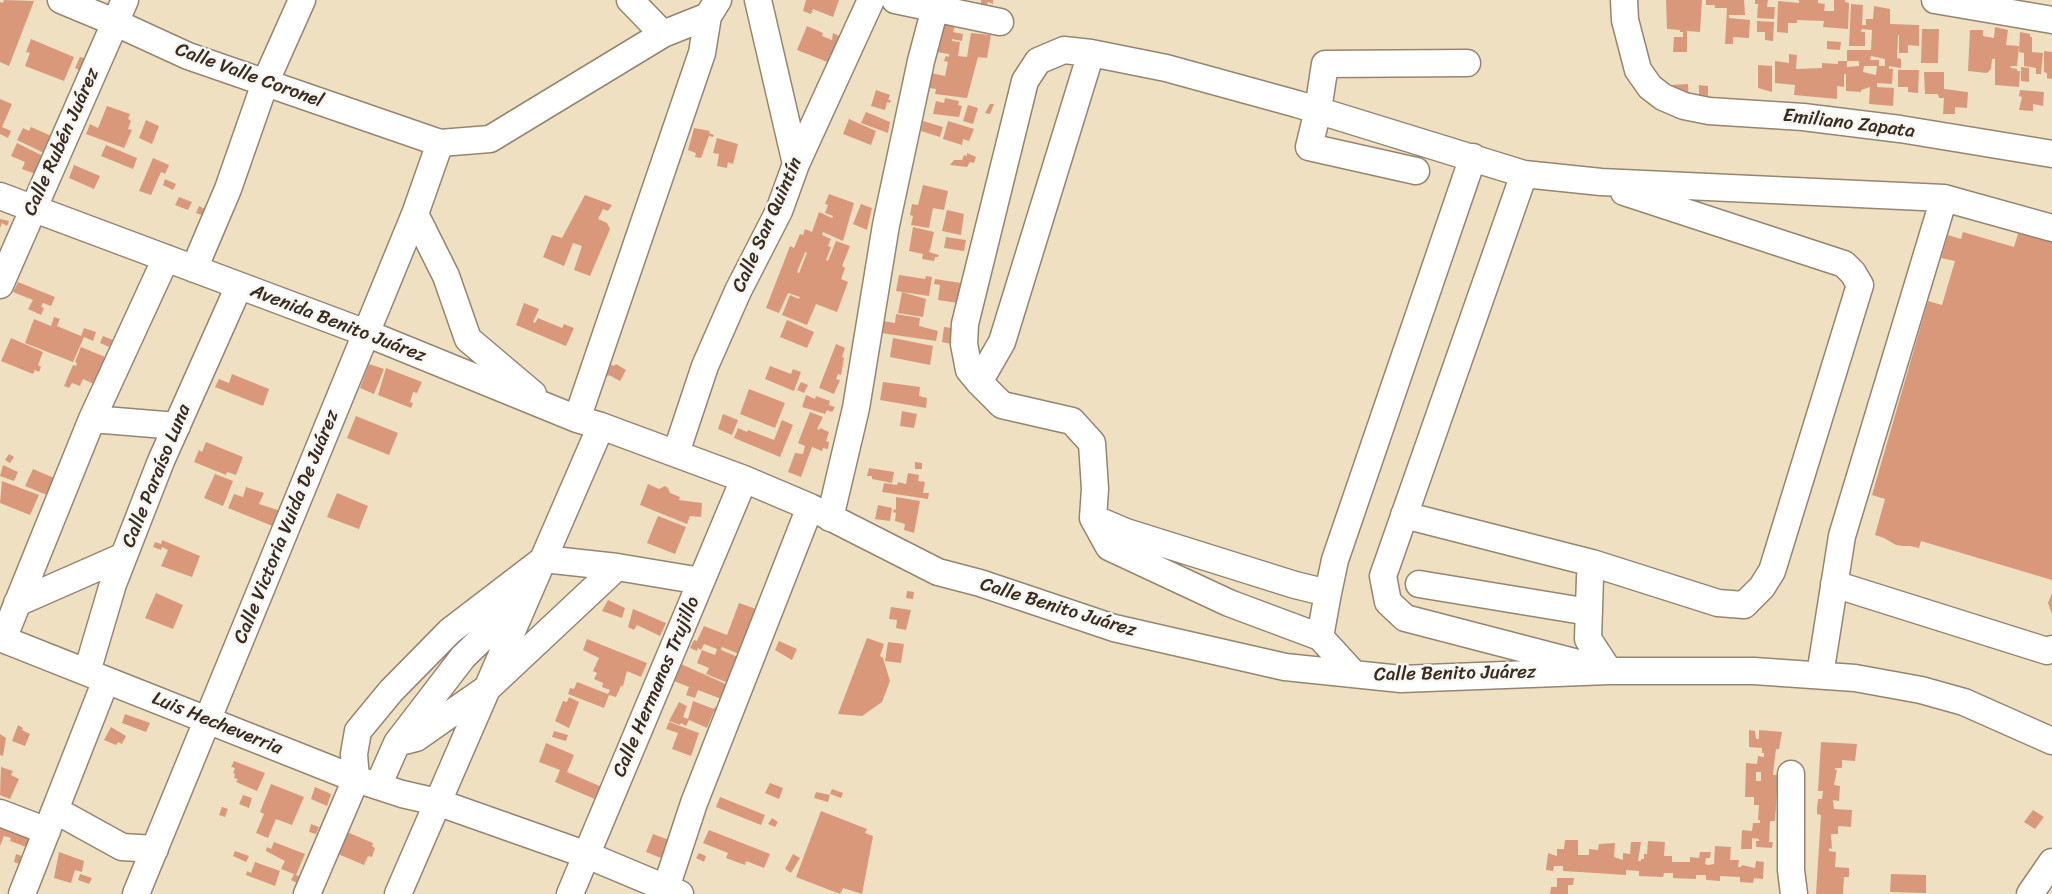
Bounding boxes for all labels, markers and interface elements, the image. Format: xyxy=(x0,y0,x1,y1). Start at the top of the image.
street label: Calle Valle Coronel xyxy=(172,39,326,113)
street label: Calle Rubén Juárez xyxy=(19,65,105,219)
street label: Emiliano Zapata xyxy=(1782,105,1916,143)
street label: Calle San Quintín xyxy=(728,154,808,296)
street label: Avenida Benito Juárez xyxy=(247,280,429,368)
street label: Calle Paraíso Luna xyxy=(118,401,196,551)
street label: Calle Victoria Vuida De Juárez xyxy=(230,407,344,647)
street label: Calle Benito Juárez xyxy=(977,573,1139,643)
street label: Calle Hermanos Trujillo xyxy=(609,593,705,781)
street label: Calle Benito Juárez xyxy=(1374,661,1536,687)
street label: Luis Hecheverria xyxy=(148,687,286,761)

